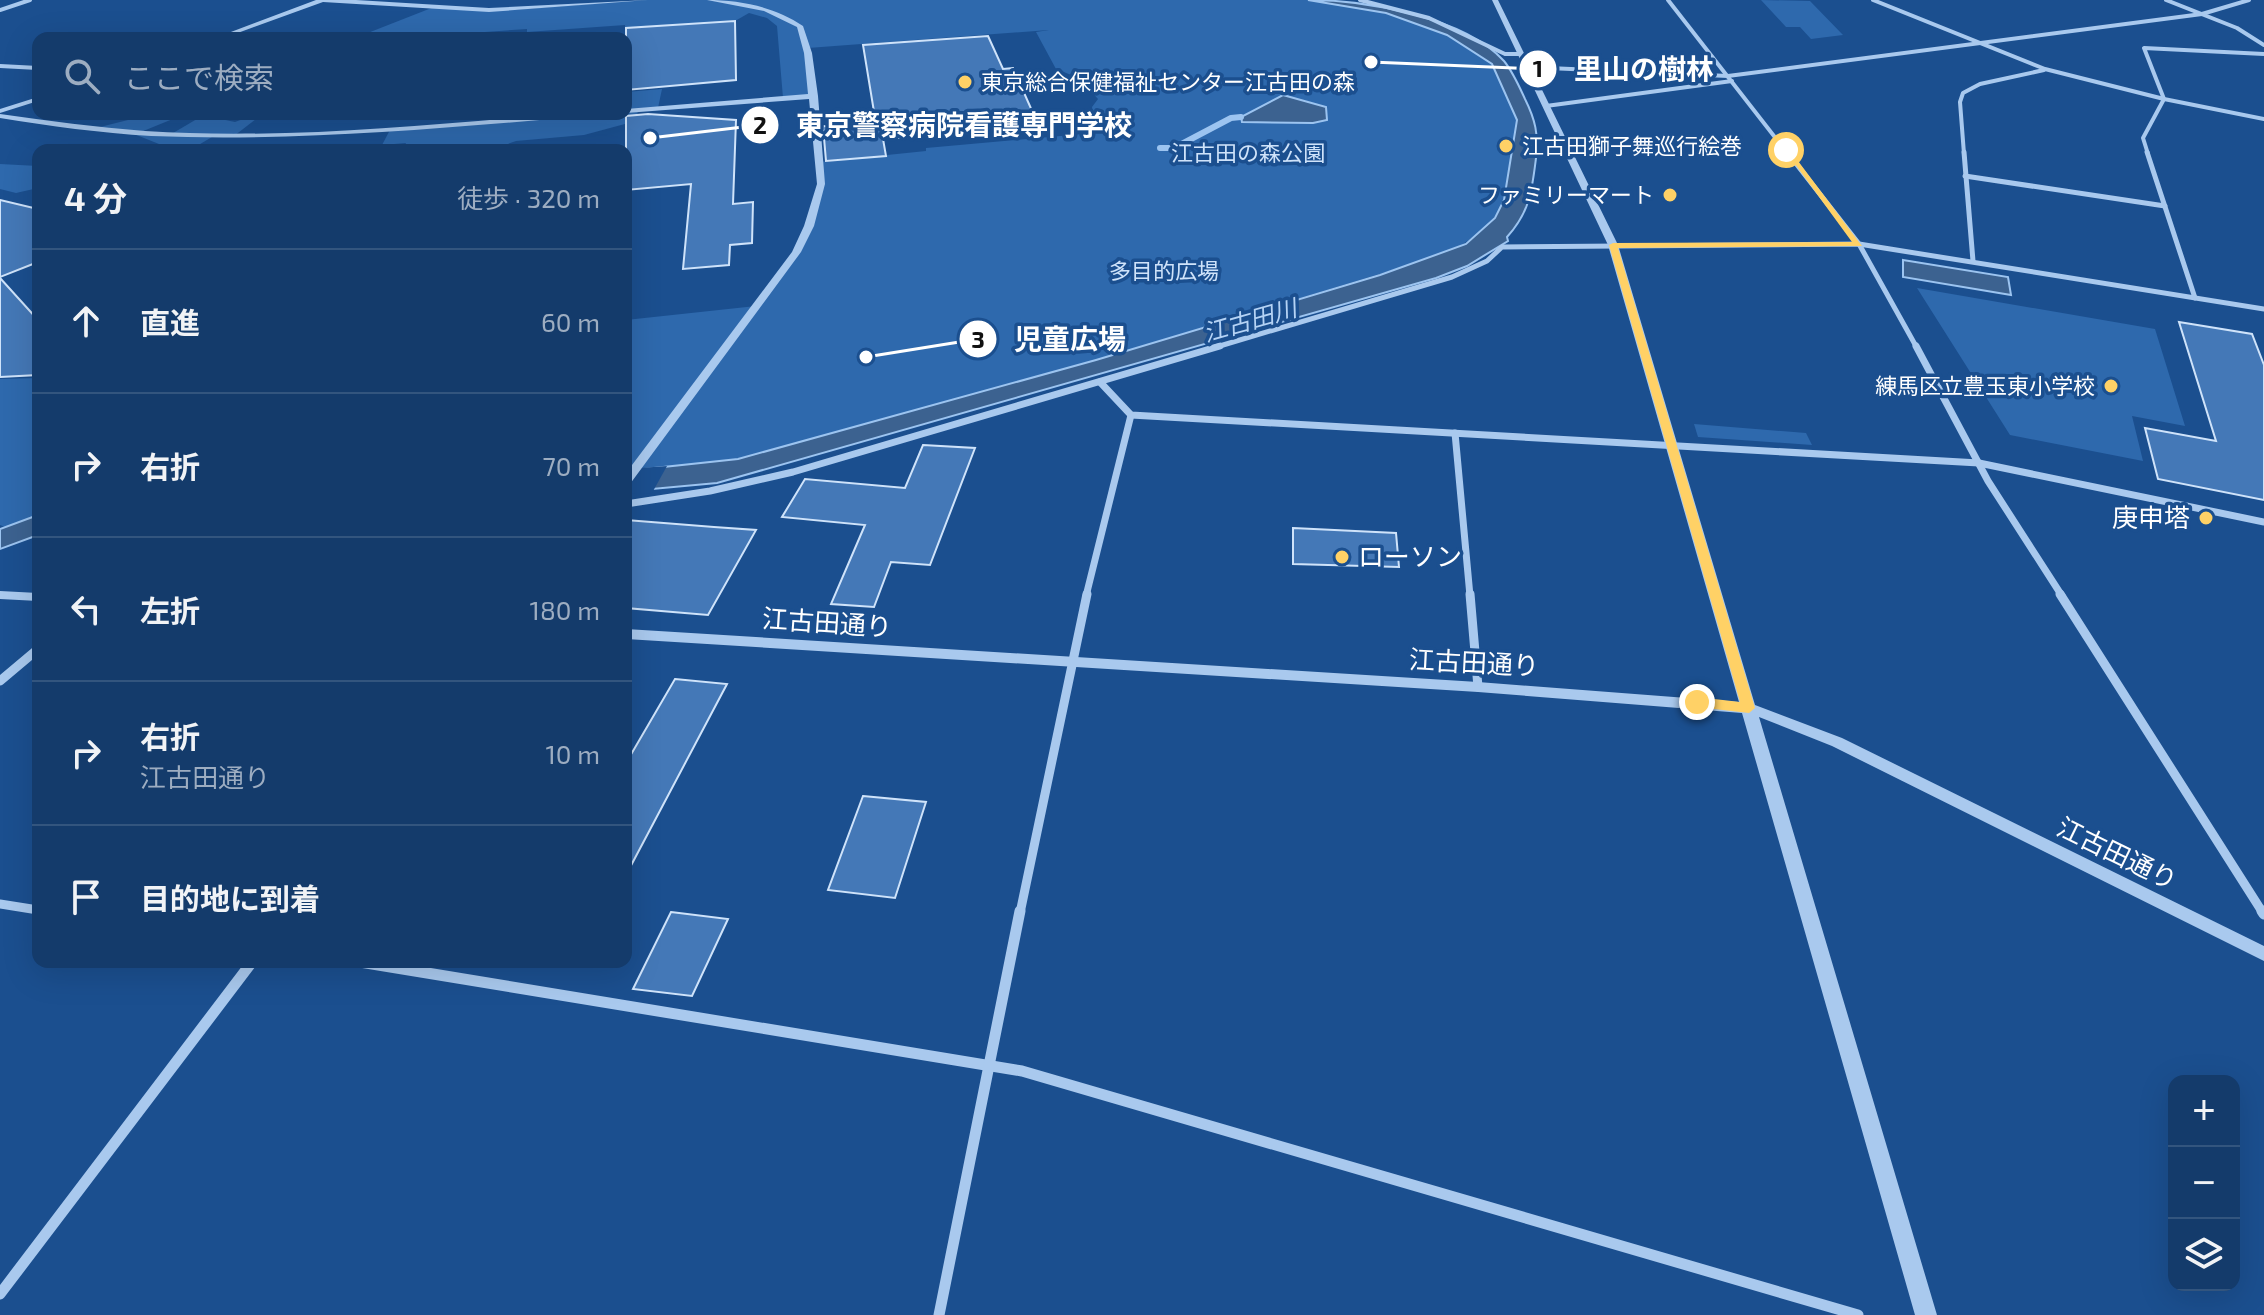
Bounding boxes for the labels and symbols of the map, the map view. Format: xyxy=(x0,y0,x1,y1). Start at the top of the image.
callout: 里山の樹林 xyxy=(1518,43,1730,95)
text: 里山の樹林 xyxy=(1574,51,1714,85)
text: 1 xyxy=(1533,53,1543,82)
place label: 東京総合保健福祉センター江古田の森 xyxy=(981,68,1355,94)
marker: 東京総合保健福祉センター江古田の森 xyxy=(956,73,974,91)
callout: 東京警察病院看護専門学校 xyxy=(740,99,1148,151)
text: 東京警察病院看護専門学校 xyxy=(796,107,1132,141)
text: 2 xyxy=(753,110,767,139)
place label: 江古田獅子舞巡行絵巻 xyxy=(1522,132,1742,158)
route start xyxy=(1768,132,1804,168)
marker: 江古田獅子舞巡行絵巻 xyxy=(1497,137,1515,155)
park label: 江古田の森公園 xyxy=(1171,139,1325,165)
place label: ファミリーマート xyxy=(1478,181,1654,207)
marker: ファミリーマート xyxy=(1661,186,1679,204)
park label: 多目的広場 xyxy=(1109,257,1219,283)
water label: 江古田川 xyxy=(1199,292,1303,347)
callout: 児童広場 xyxy=(958,313,1142,365)
text: 児童広場 xyxy=(1014,321,1126,355)
text: 3 xyxy=(971,324,985,353)
place label: 練馬区立豊玉東小学校 xyxy=(1875,372,2095,398)
marker: 練馬区立豊玉東小学校 xyxy=(2102,377,2120,395)
place label: 庚申塔 xyxy=(2112,501,2190,532)
marker: 庚申塔 xyxy=(2197,509,2215,527)
place label: ローソン xyxy=(1358,540,1462,571)
marker: ローソン xyxy=(1333,548,1351,566)
street label: 江古田通り xyxy=(761,602,893,642)
street label: 江古田通り xyxy=(1408,643,1540,680)
route end xyxy=(1679,684,1715,720)
street label: 江古田通り xyxy=(2052,810,2183,895)

